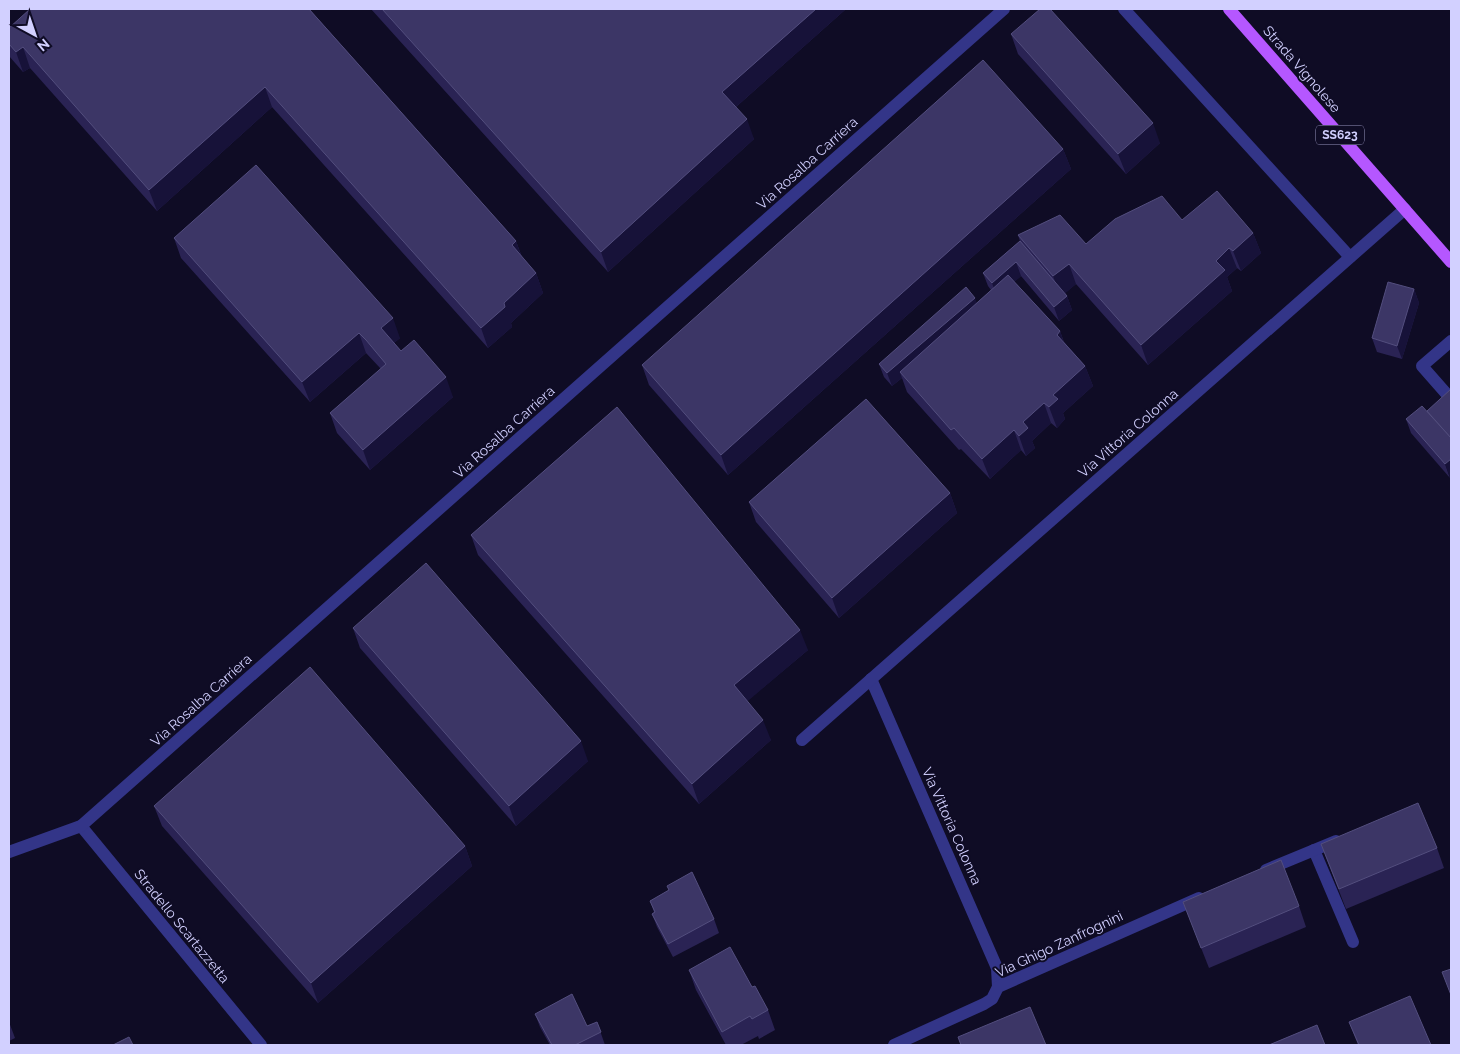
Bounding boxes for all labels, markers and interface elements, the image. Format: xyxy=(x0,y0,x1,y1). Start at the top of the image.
north arrow xyxy=(10,10,60,60)
street label: Strada Vignolese xyxy=(1260,22,1344,116)
text: N xyxy=(34,35,53,55)
street label: Via Rosalba Carriera xyxy=(753,114,861,212)
road number: SS623 xyxy=(1316,126,1364,144)
street label: Via Rosalba Carriera xyxy=(450,383,558,481)
street label: Via Vittoria Colonna xyxy=(1075,385,1181,481)
street label: Via Rosalba Carriera xyxy=(147,651,255,749)
street label: Via Vittoria Colonna xyxy=(919,765,985,887)
street label: Stradello Scartazzetta xyxy=(131,866,233,986)
street label: Via Ghigo Zanfrognini xyxy=(993,907,1125,981)

